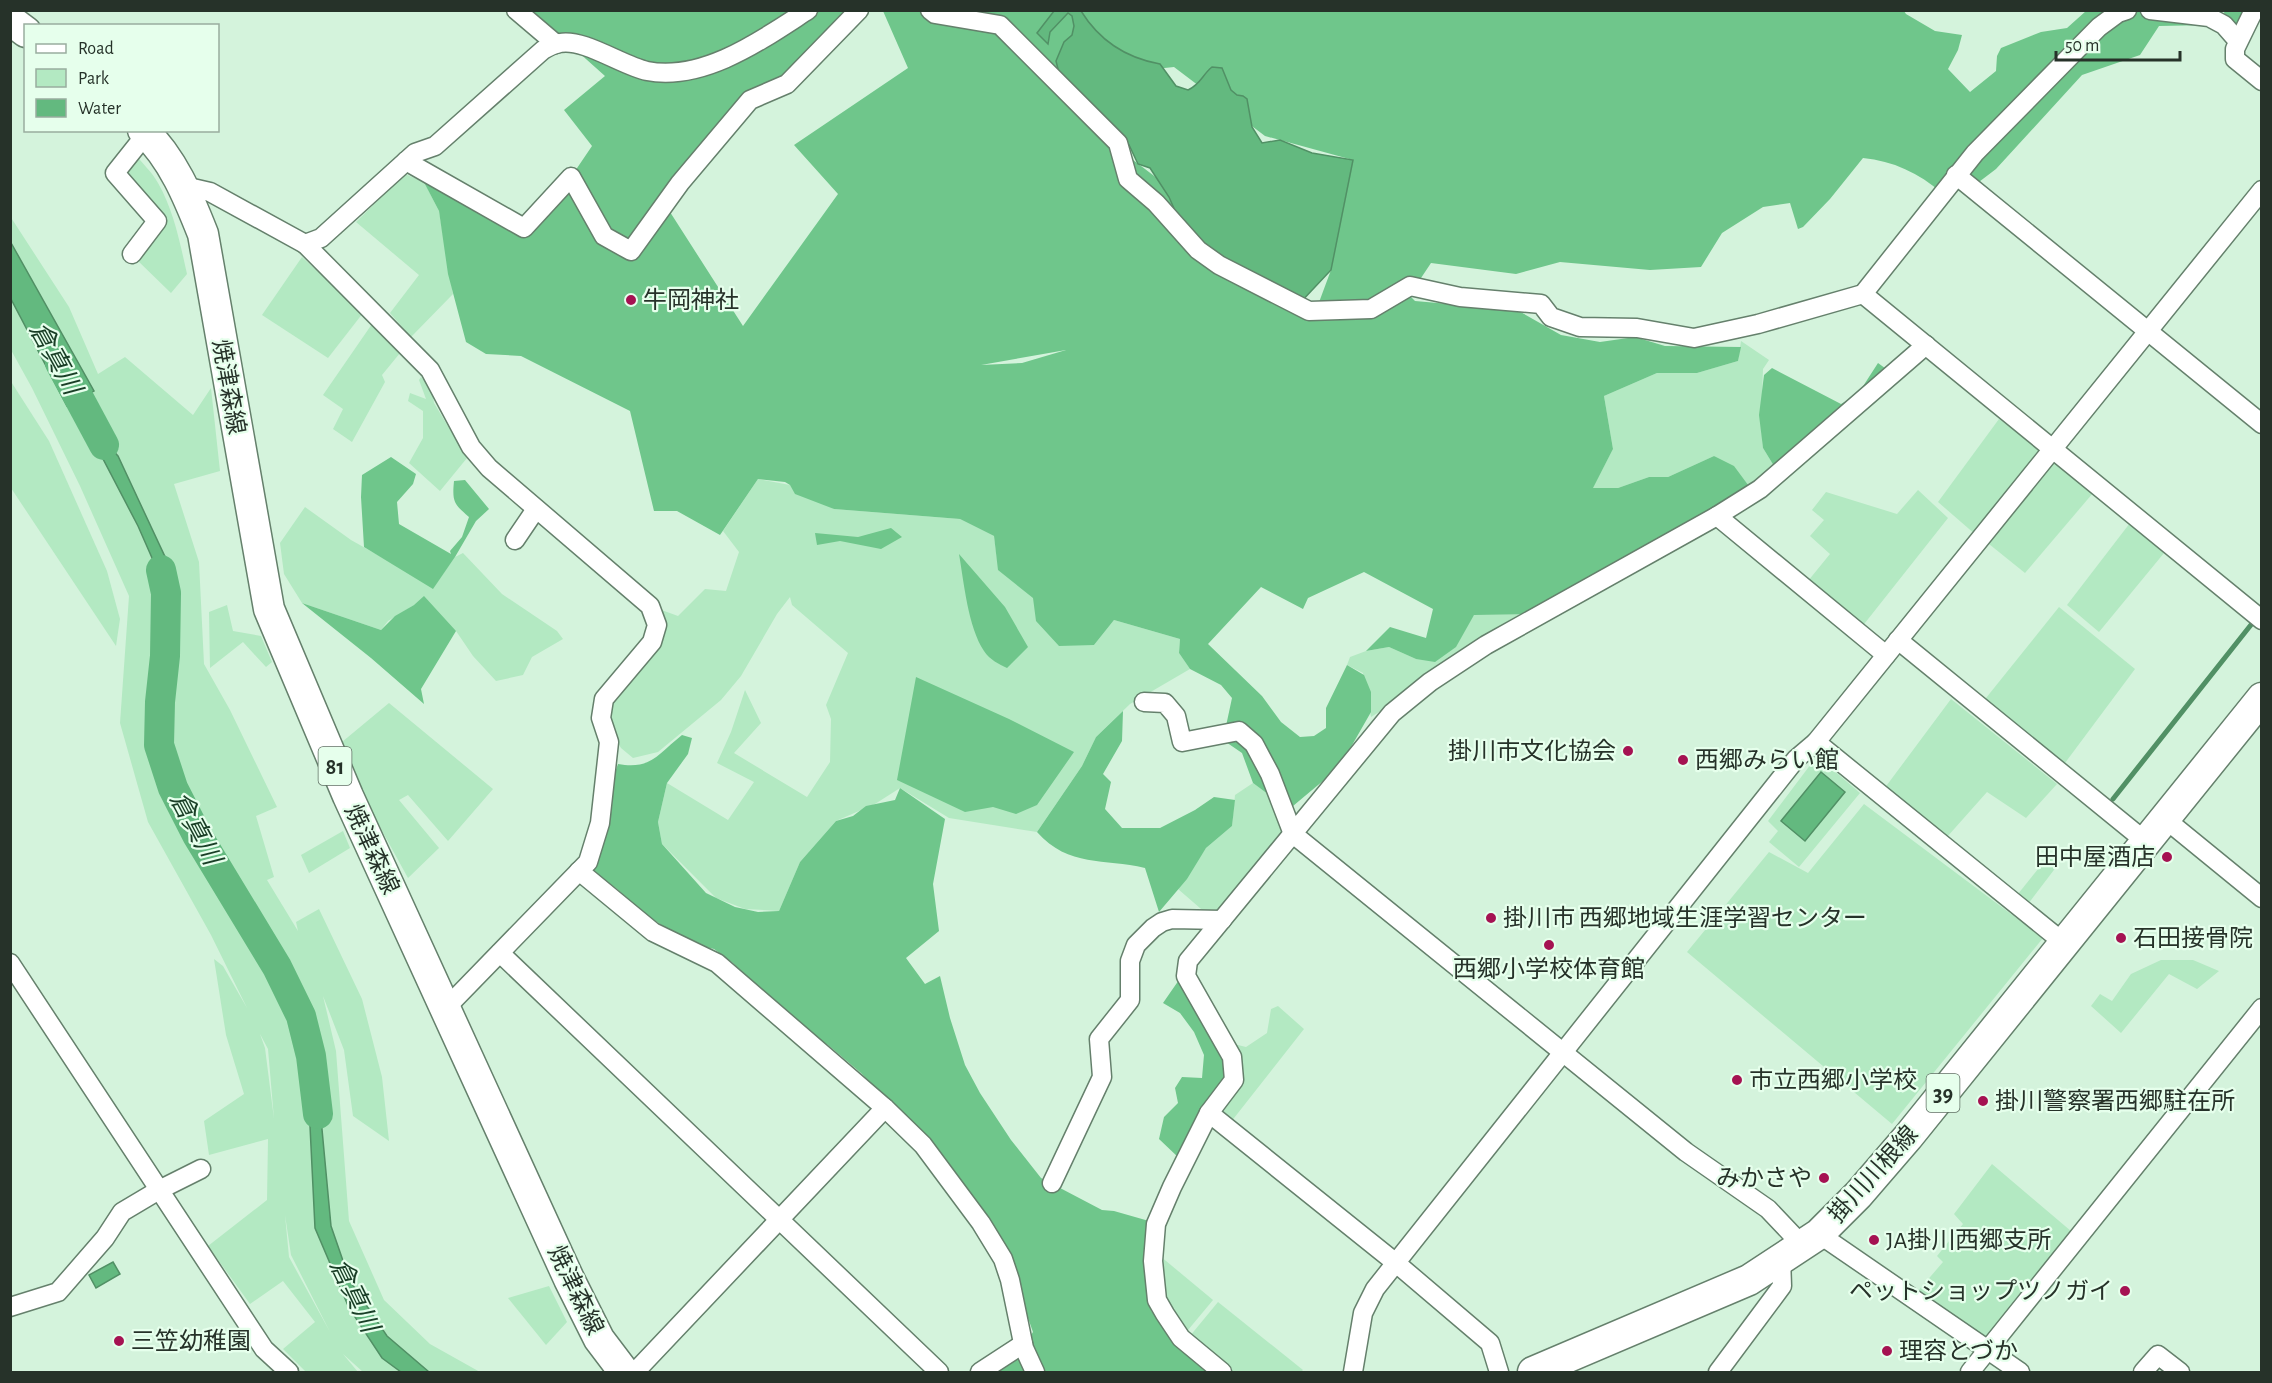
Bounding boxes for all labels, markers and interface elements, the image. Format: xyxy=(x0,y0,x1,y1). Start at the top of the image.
legend xyxy=(24,24,219,132)
scale bar xyxy=(2056,24,2180,62)
text: 50 m xyxy=(2065,37,2099,55)
text: Road xyxy=(78,40,114,58)
text: Park xyxy=(78,70,110,88)
text: Water xyxy=(78,100,121,118)
place label: 牛岡神社 xyxy=(643,287,739,313)
marker: 牛岡神社 xyxy=(624,293,638,307)
water label: 倉真川 xyxy=(25,318,88,402)
street label: 焼津森線 xyxy=(208,337,250,437)
place label: 掛川市文化協会 xyxy=(1448,738,1616,764)
marker: 掛川市文化協会 xyxy=(1621,744,1635,758)
road number: 81 xyxy=(318,747,352,785)
place label: 西郷みらい館 xyxy=(1695,747,1839,773)
marker: 西郷みらい館 xyxy=(1676,753,1690,767)
water label: 倉真川 xyxy=(165,787,227,872)
street label: 焼津森線 xyxy=(340,800,404,898)
place label: 田中屋酒店 xyxy=(2035,844,2155,870)
marker: 田中屋酒店 xyxy=(2160,850,2174,864)
place label: 掛川市 西郷地域生涯学習センター xyxy=(1503,905,1867,931)
marker: 掛川市 西郷地域生涯学習センター xyxy=(1484,911,1498,925)
place label: 石田接骨院 xyxy=(2133,925,2253,951)
marker: 石田接骨院 xyxy=(2114,931,2128,945)
marker: 西郷小学校体育館 xyxy=(1542,938,1556,952)
place label: 西郷小学校体育館 xyxy=(1453,956,1645,982)
place label: 市立西郷小学校 xyxy=(1749,1067,1917,1093)
marker: 市立西郷小学校 xyxy=(1730,1073,1744,1087)
road number: 39 xyxy=(1926,1074,1960,1112)
place label: 掛川警察署西郷駐在所 xyxy=(1995,1088,2235,1114)
marker: 掛川警察署西郷駐在所 xyxy=(1976,1094,1990,1108)
street label: 掛川川根線 xyxy=(1823,1121,1923,1227)
place label: みかさや xyxy=(1716,1166,1812,1191)
marker: みかさや xyxy=(1817,1171,1831,1185)
place label: JA掛川西郷支所 xyxy=(1886,1227,2051,1253)
marker: JA掛川西郷支所 xyxy=(1867,1233,1881,1247)
street label: 焼津森線 xyxy=(543,1241,609,1339)
water label: 倉真川 xyxy=(325,1254,385,1339)
place label: ペットショップツノガイ xyxy=(1849,1279,2113,1304)
marker: ペットショップツノガイ xyxy=(2118,1284,2132,1298)
place label: 三笠幼稚園 xyxy=(131,1328,251,1354)
marker: 三笠幼稚園 xyxy=(112,1334,126,1348)
place label: 理容とづか xyxy=(1899,1338,2018,1364)
marker: 理容とづか xyxy=(1880,1344,1894,1358)

